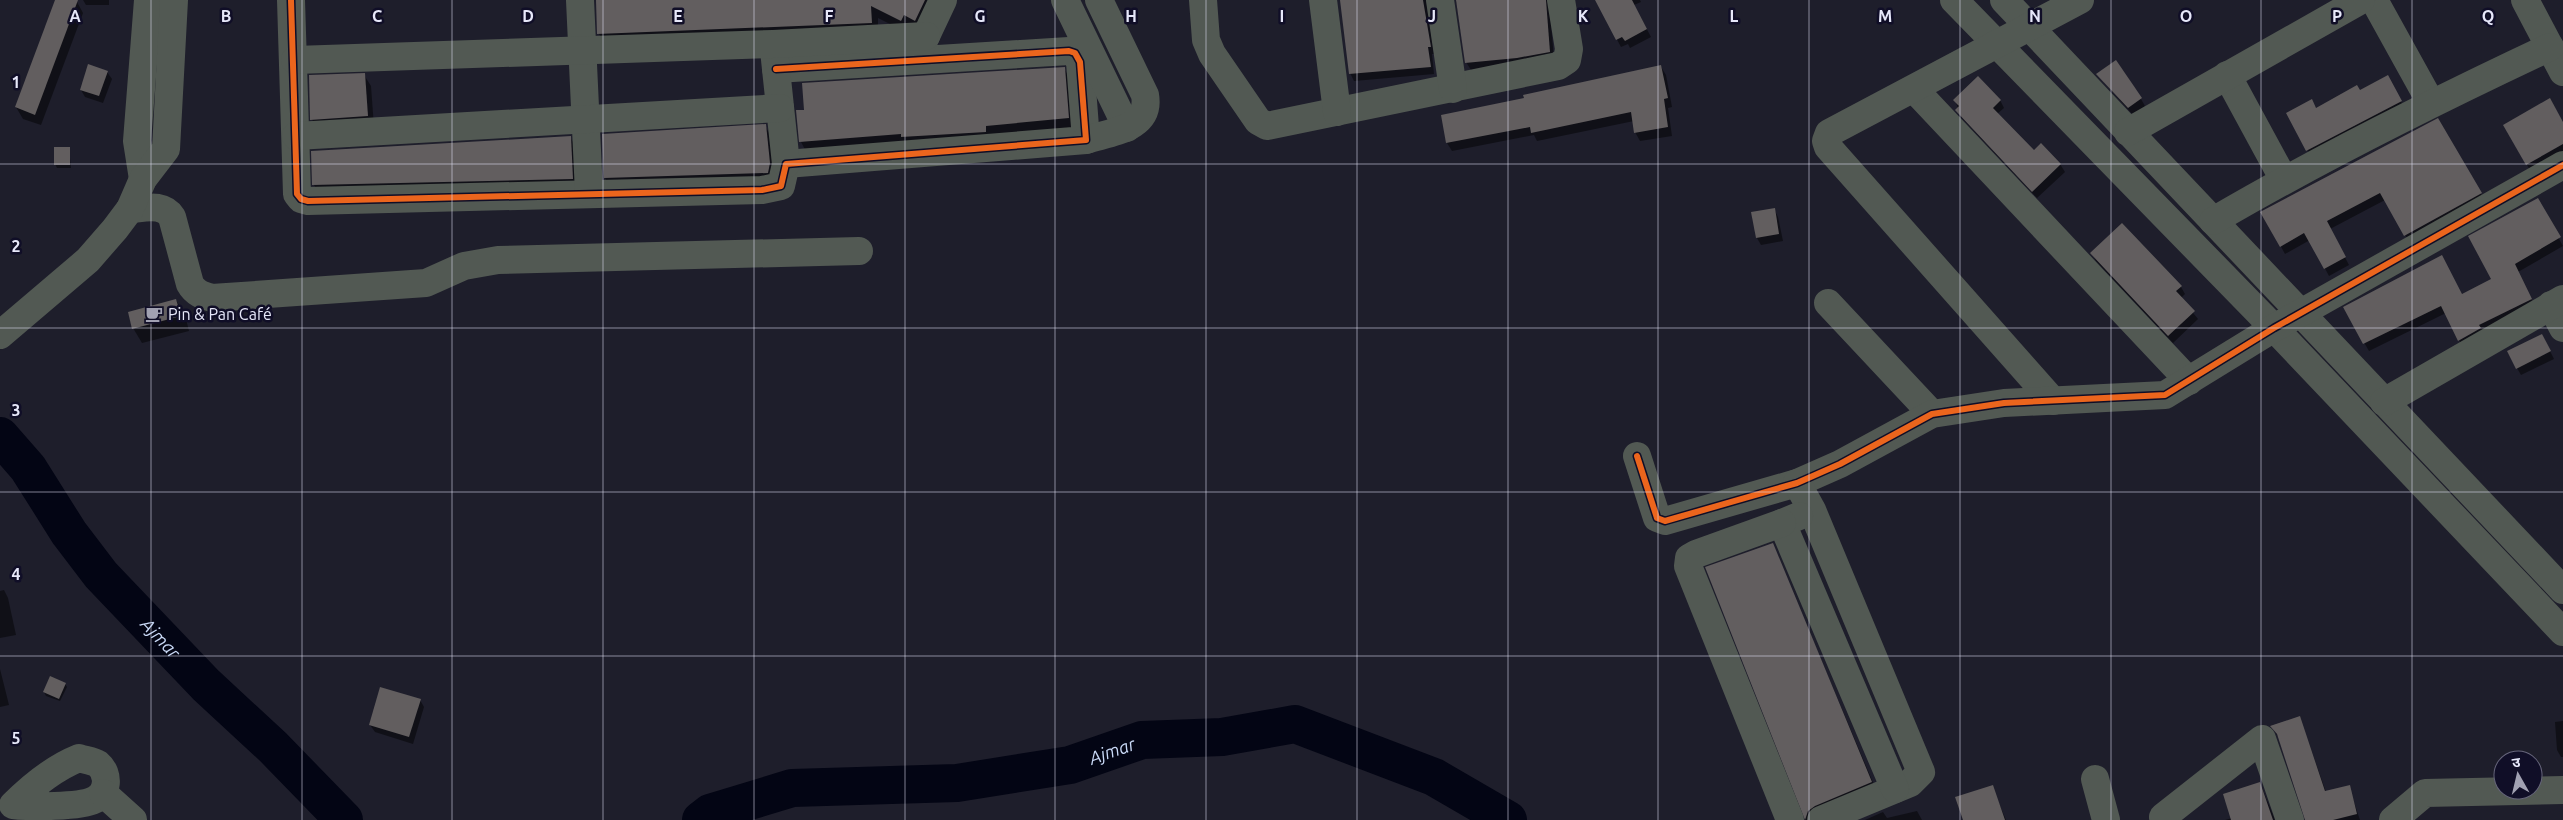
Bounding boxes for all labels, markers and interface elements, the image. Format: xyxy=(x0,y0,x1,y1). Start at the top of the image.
text: A xyxy=(69,7,81,25)
text: B xyxy=(221,7,231,25)
text: C xyxy=(372,7,382,25)
text: D xyxy=(522,7,534,25)
text: E xyxy=(673,7,683,25)
text: F xyxy=(825,7,834,25)
text: G xyxy=(974,7,986,25)
text: H xyxy=(1125,7,1137,25)
text: I xyxy=(1280,7,1284,25)
text: J xyxy=(1428,7,1436,25)
text: K xyxy=(1578,7,1589,25)
text: L xyxy=(1730,7,1739,25)
text: M xyxy=(1878,7,1892,25)
text: N xyxy=(2029,7,2041,25)
text: O xyxy=(2180,7,2192,25)
text: P xyxy=(2332,7,2342,25)
text: Q xyxy=(2482,7,2494,25)
text: 1 xyxy=(11,73,21,91)
text: 2 xyxy=(11,237,21,255)
cafe icon: Pin & Pan Café xyxy=(144,304,164,324)
place label: Pin & Pan Café xyxy=(168,305,272,323)
text: 3 xyxy=(11,401,21,419)
text: 4 xyxy=(11,565,21,583)
water label: Ajmar xyxy=(137,613,185,663)
text: 5 xyxy=(11,729,21,747)
water label: Ajmar xyxy=(1085,733,1139,768)
north arrow xyxy=(2493,750,2543,800)
text: उ xyxy=(2511,754,2522,771)

